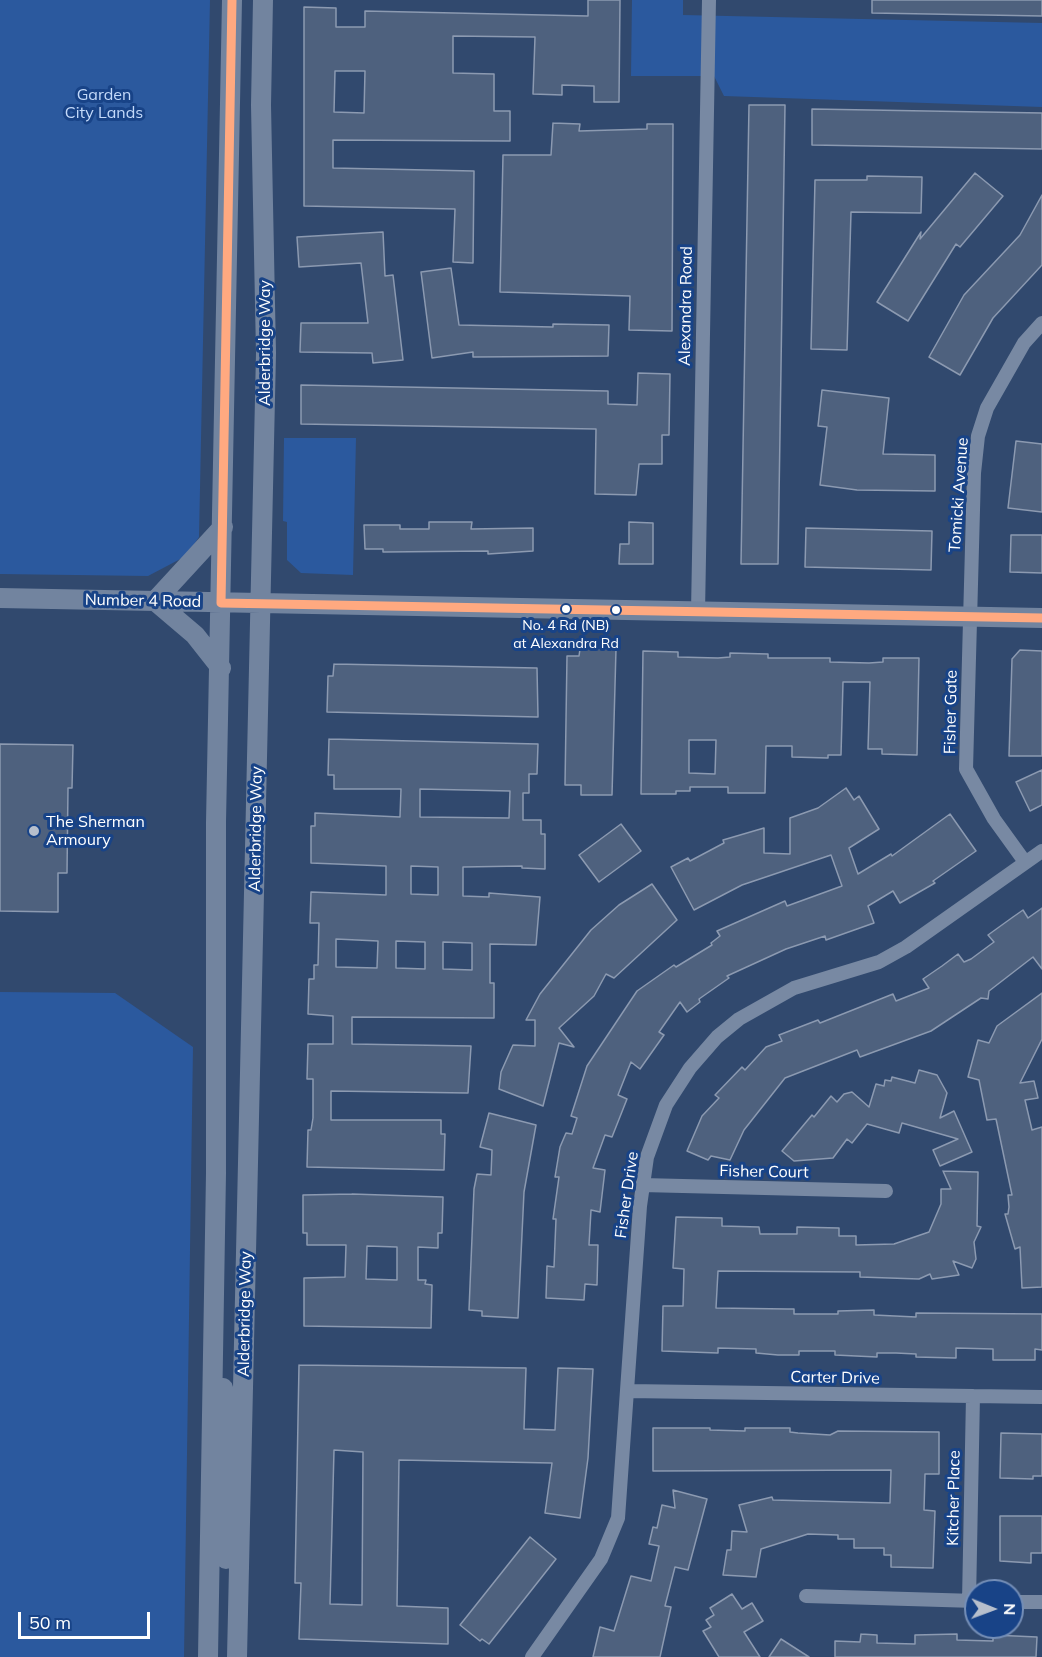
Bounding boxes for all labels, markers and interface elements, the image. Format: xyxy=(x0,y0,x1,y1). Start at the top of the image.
park label: Garden City Lands xyxy=(65,85,143,123)
street label: Alexandra Road xyxy=(675,246,697,366)
street label: Alderbridge Way xyxy=(255,280,275,406)
street label: Tomicki Avenue xyxy=(945,437,973,553)
street label: Number 4 Road xyxy=(85,590,201,612)
marker: No. 4 Rd (NB) at Alexandra Rd xyxy=(560,603,572,615)
unlabelled marker xyxy=(610,604,622,616)
place label: No. 4 Rd (NB) at Alexandra Rd xyxy=(513,618,619,650)
street label: Fisher Gate xyxy=(941,670,961,754)
street label: Alderbridge Way xyxy=(245,766,267,892)
place label: The Sherman Armoury xyxy=(46,812,145,850)
marker: The Sherman Armoury xyxy=(27,824,41,838)
street label: Fisher Drive xyxy=(611,1150,643,1240)
street label: Fisher Court xyxy=(719,1162,809,1182)
street label: Alderbridge Way xyxy=(234,1251,256,1377)
street label: Carter Drive xyxy=(790,1368,880,1388)
street label: Kitcher Place xyxy=(944,1450,964,1546)
north arrow xyxy=(964,1579,1024,1639)
scale bar xyxy=(21,1600,153,1638)
text: N xyxy=(1000,1603,1020,1615)
text: 50 m xyxy=(29,1611,71,1634)

